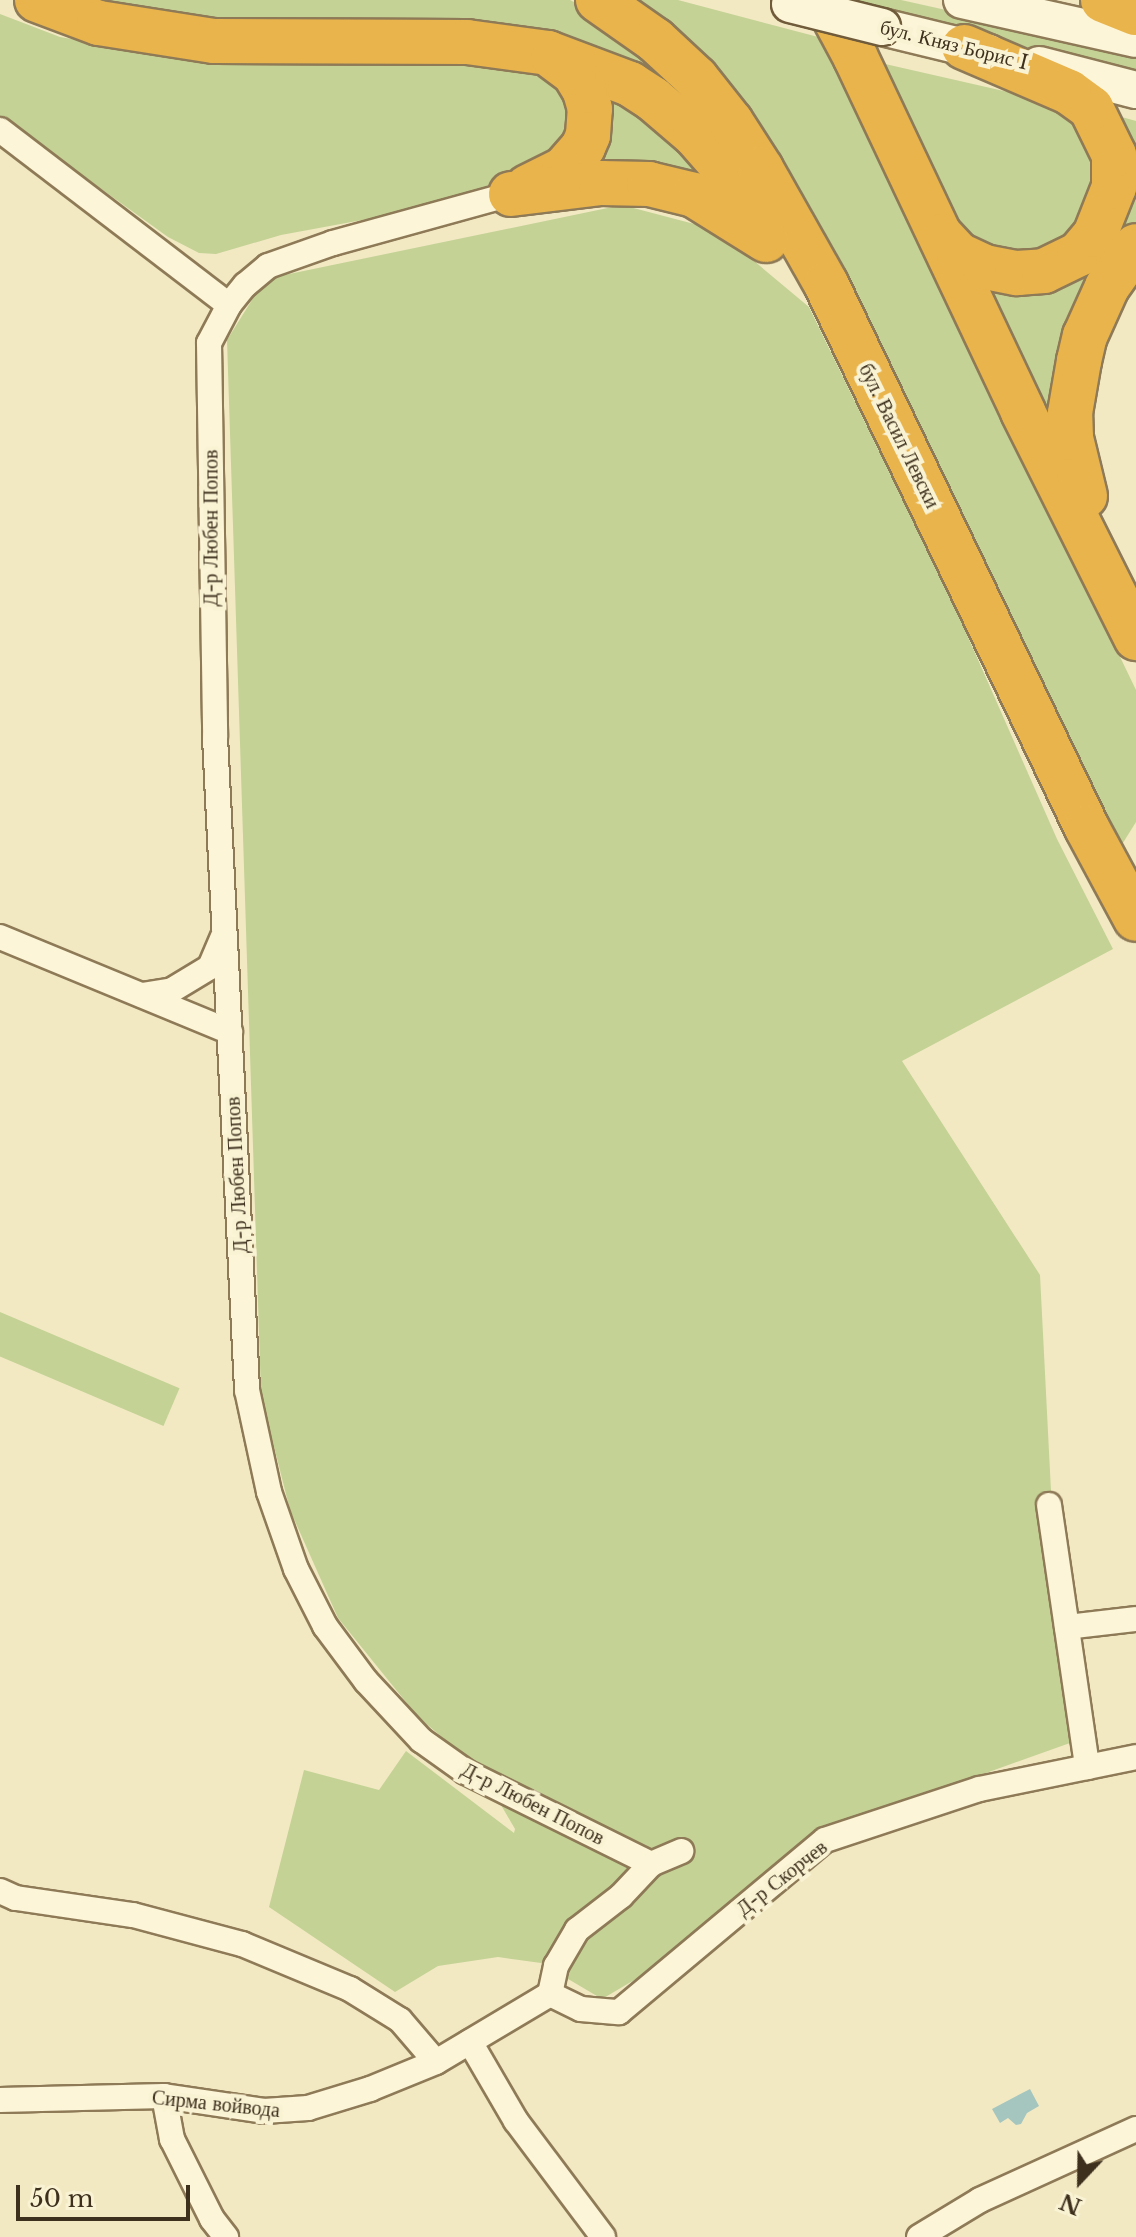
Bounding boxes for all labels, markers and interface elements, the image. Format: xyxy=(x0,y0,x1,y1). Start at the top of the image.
street label: бул. Княз Борис I xyxy=(878,15,1030,75)
street label: бул. Васил Левски xyxy=(854,360,944,512)
street label: Д-р Любен Попов xyxy=(199,450,223,606)
street label: Д-р Любен Попов xyxy=(221,1096,253,1254)
street label: Д-р Любен Попов xyxy=(458,1758,608,1850)
street label: Д-р Скорчев xyxy=(732,1835,832,1921)
street label: Сирма войвода xyxy=(151,2085,281,2123)
north arrow xyxy=(1040,2141,1120,2221)
scale bar xyxy=(20,2169,194,2219)
text: 50 m xyxy=(30,2184,93,2213)
text: N xyxy=(1056,2187,1085,2220)

